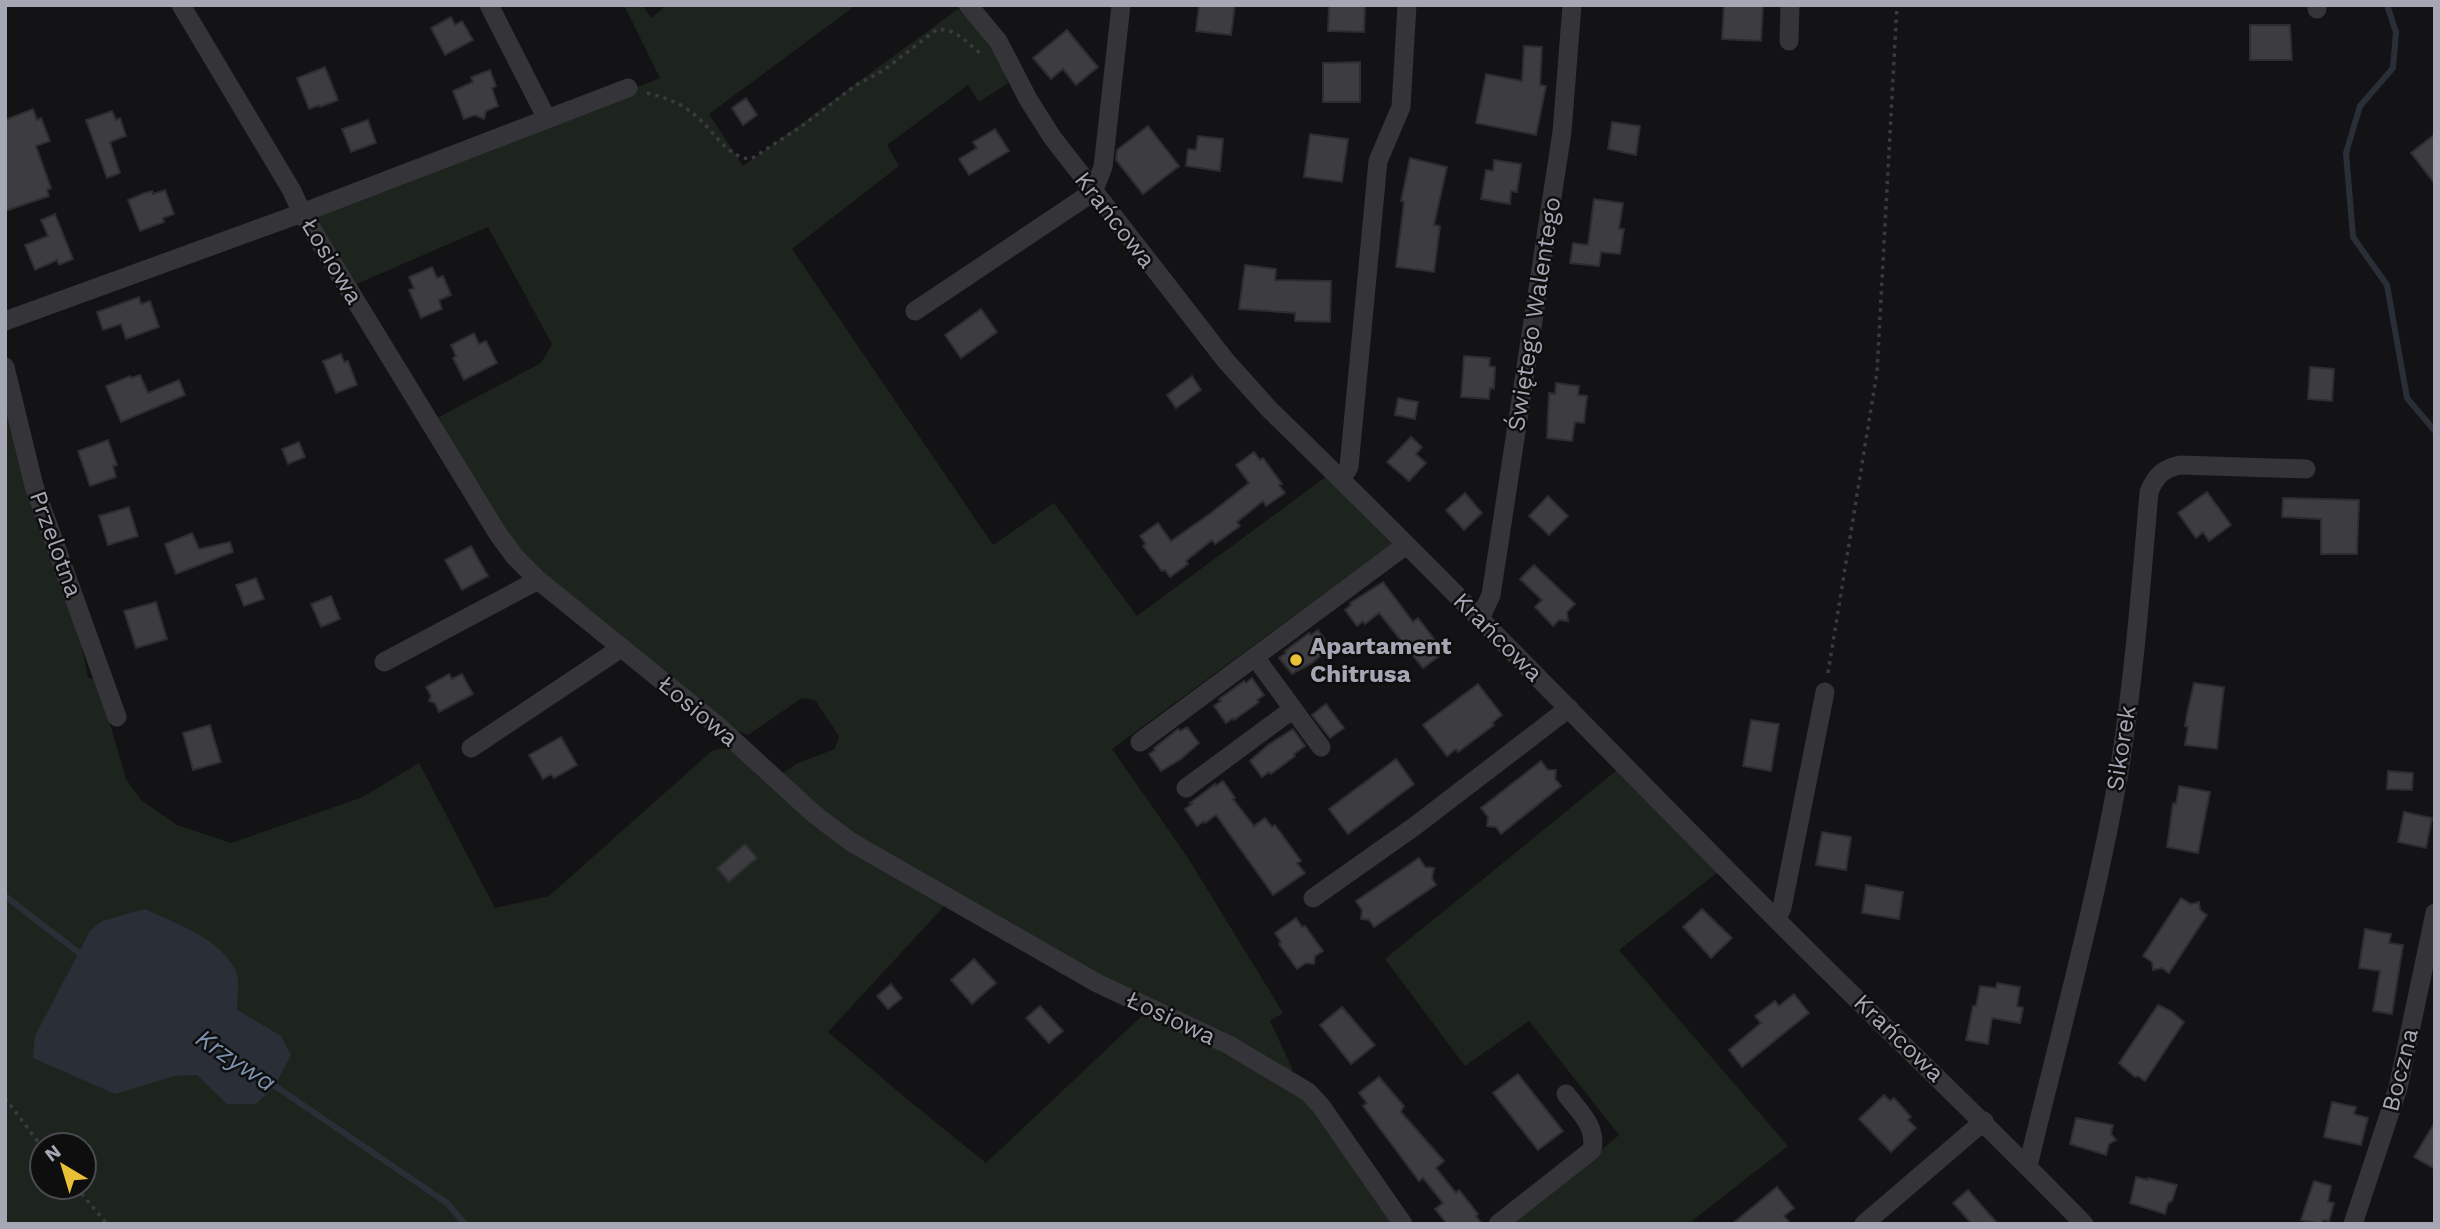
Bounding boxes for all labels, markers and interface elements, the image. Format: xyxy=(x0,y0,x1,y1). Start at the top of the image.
street label: Krańcowa xyxy=(1069,166,1161,274)
street label: Świętego Walentego xyxy=(1502,195,1566,433)
street label: Łosiowa xyxy=(295,213,369,309)
street label: Przelotna xyxy=(24,487,88,601)
street label: Krańcowa xyxy=(1448,587,1548,687)
place label: Apartament Chitrusa xyxy=(1310,632,1452,688)
marker: Apartament Chitrusa xyxy=(1288,652,1304,668)
street label: Łosiowa xyxy=(652,670,744,752)
street label: Sikorek xyxy=(2100,703,2142,793)
street label: Łosiowa xyxy=(1122,985,1220,1051)
street label: Krańcowa xyxy=(1848,988,1950,1088)
water label: Krzywa xyxy=(190,1022,282,1098)
street label: Boczna xyxy=(2376,1025,2424,1115)
north arrow xyxy=(28,1131,98,1201)
text: N xyxy=(40,1140,65,1166)

